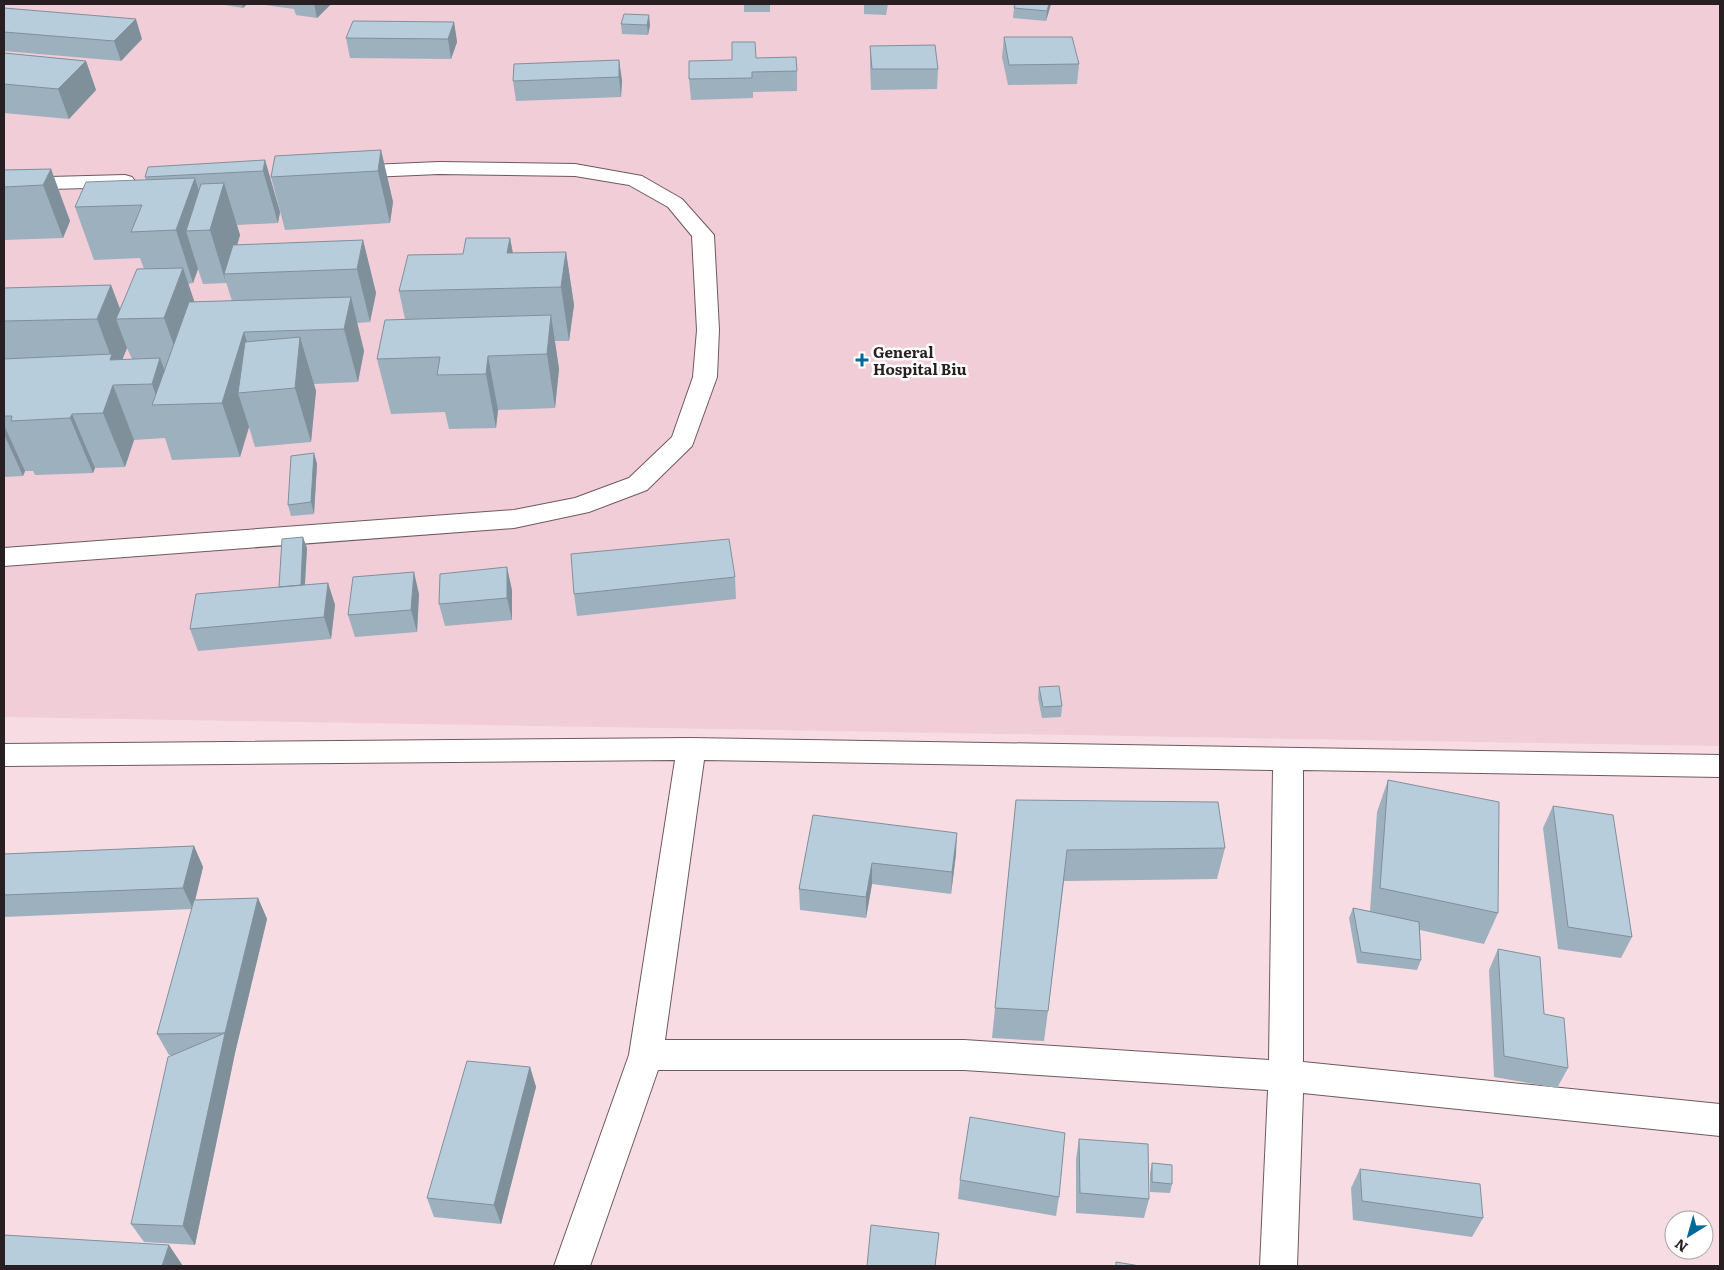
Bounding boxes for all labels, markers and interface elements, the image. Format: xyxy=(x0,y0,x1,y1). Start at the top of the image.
place label: General Hospital Biu xyxy=(873,340,967,380)
marker: General Hospital Biu xyxy=(855,353,869,367)
north arrow xyxy=(1664,1210,1714,1260)
text: N xyxy=(1670,1235,1691,1258)

